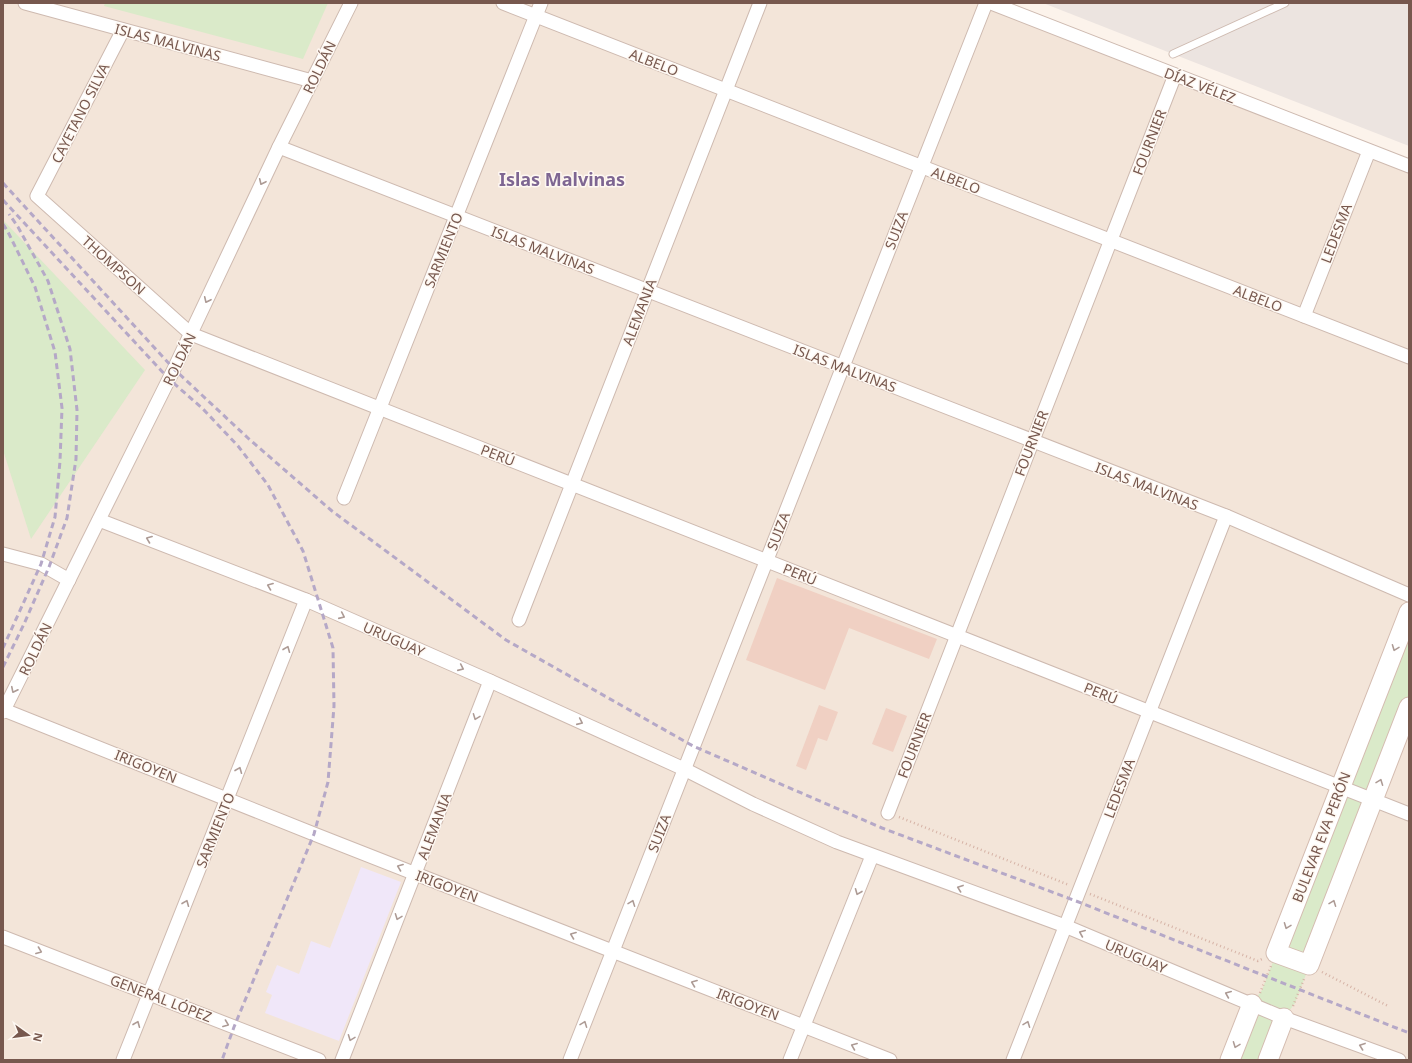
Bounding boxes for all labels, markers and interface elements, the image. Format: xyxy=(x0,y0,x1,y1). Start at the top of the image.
street label: ISLAS MALVINAS xyxy=(113,19,223,65)
street label: ROLDÁN xyxy=(298,37,340,97)
street label: ALBELO xyxy=(627,44,681,80)
street label: CAYETANO SILVA xyxy=(47,60,113,166)
street label: DÍAZ VÉLEZ xyxy=(1162,63,1238,107)
street label: FOURNIER xyxy=(1128,106,1170,178)
street label: ALBELO xyxy=(929,162,983,198)
district label: Islas Malvinas xyxy=(499,167,625,191)
one-way arrow xyxy=(259,178,267,186)
street label: LEDESMA xyxy=(1316,200,1356,266)
street label: SUIZA xyxy=(880,208,912,252)
street label: SARMIENTO xyxy=(419,209,467,290)
street label: ISLAS MALVINAS xyxy=(489,222,598,279)
street label: THOMPSON xyxy=(78,231,150,299)
street label: ALEMANIA xyxy=(618,276,660,348)
street label: ALBELO xyxy=(1231,280,1285,316)
one-way arrow xyxy=(204,296,212,303)
street label: ROLDÁN xyxy=(158,329,200,389)
street label: ISLAS MALVINAS xyxy=(791,340,900,397)
street label: FOURNIER xyxy=(1010,407,1052,479)
street label: PERÚ xyxy=(478,440,518,470)
street label: ISLAS MALVINAS xyxy=(1093,458,1202,515)
street label: SUIZA xyxy=(762,509,794,553)
one-way arrow xyxy=(145,536,152,544)
street label: PERÚ xyxy=(780,559,820,589)
one-way arrow xyxy=(267,583,274,591)
one-way arrow xyxy=(338,611,346,619)
street label: URUGUAY xyxy=(360,617,428,661)
street label: ROLDÁN xyxy=(14,619,56,679)
one-way arrow xyxy=(283,645,291,652)
one-way arrow xyxy=(1391,645,1399,652)
one-way arrow xyxy=(457,663,465,671)
street label: PERÚ xyxy=(1081,678,1121,708)
one-way arrow xyxy=(11,686,19,694)
street label: FOURNIER xyxy=(893,709,935,781)
one-way arrow xyxy=(473,713,481,721)
one-way arrow xyxy=(575,717,583,725)
street label: IRIGOYEN xyxy=(112,745,180,787)
street label: LEDESMA xyxy=(1099,755,1139,821)
one-way arrow xyxy=(235,766,243,773)
street label: BULEVAR EVA PERÓN xyxy=(1287,769,1355,905)
one-way arrow xyxy=(1375,778,1383,785)
street label: SARMIENTO xyxy=(191,789,239,870)
street label: ALEMANIA xyxy=(413,790,455,862)
street label: SUIZA xyxy=(643,811,675,855)
one-way arrow xyxy=(396,864,403,872)
street label: IRIGOYEN xyxy=(413,865,481,907)
one-way arrow xyxy=(957,884,964,892)
one-way arrow xyxy=(854,888,862,895)
one-way arrow xyxy=(627,899,635,906)
one-way arrow xyxy=(1328,899,1336,906)
one-way arrow xyxy=(181,900,189,907)
one-way arrow xyxy=(395,913,403,920)
one-way arrow xyxy=(1283,922,1291,929)
one-way arrow xyxy=(1079,930,1087,938)
one-way arrow xyxy=(569,932,576,940)
street label: URUGUAY xyxy=(1102,934,1170,978)
one-way arrow xyxy=(36,947,43,955)
street label: GENERAL LÓPEZ xyxy=(108,970,214,1026)
one-way arrow xyxy=(690,979,697,987)
street label: IRIGOYEN xyxy=(714,983,782,1025)
one-way arrow xyxy=(1225,991,1233,999)
north arrow xyxy=(8,1015,48,1055)
one-way arrow xyxy=(222,1019,229,1027)
one-way arrow xyxy=(133,1020,141,1027)
one-way arrow xyxy=(580,1020,588,1027)
one-way arrow xyxy=(1023,1020,1031,1027)
text: N xyxy=(30,1031,47,1044)
one-way arrow xyxy=(348,1033,356,1041)
one-way arrow xyxy=(850,1042,857,1050)
one-way arrow xyxy=(1233,1042,1241,1049)
one-way arrow xyxy=(1359,1043,1366,1051)

